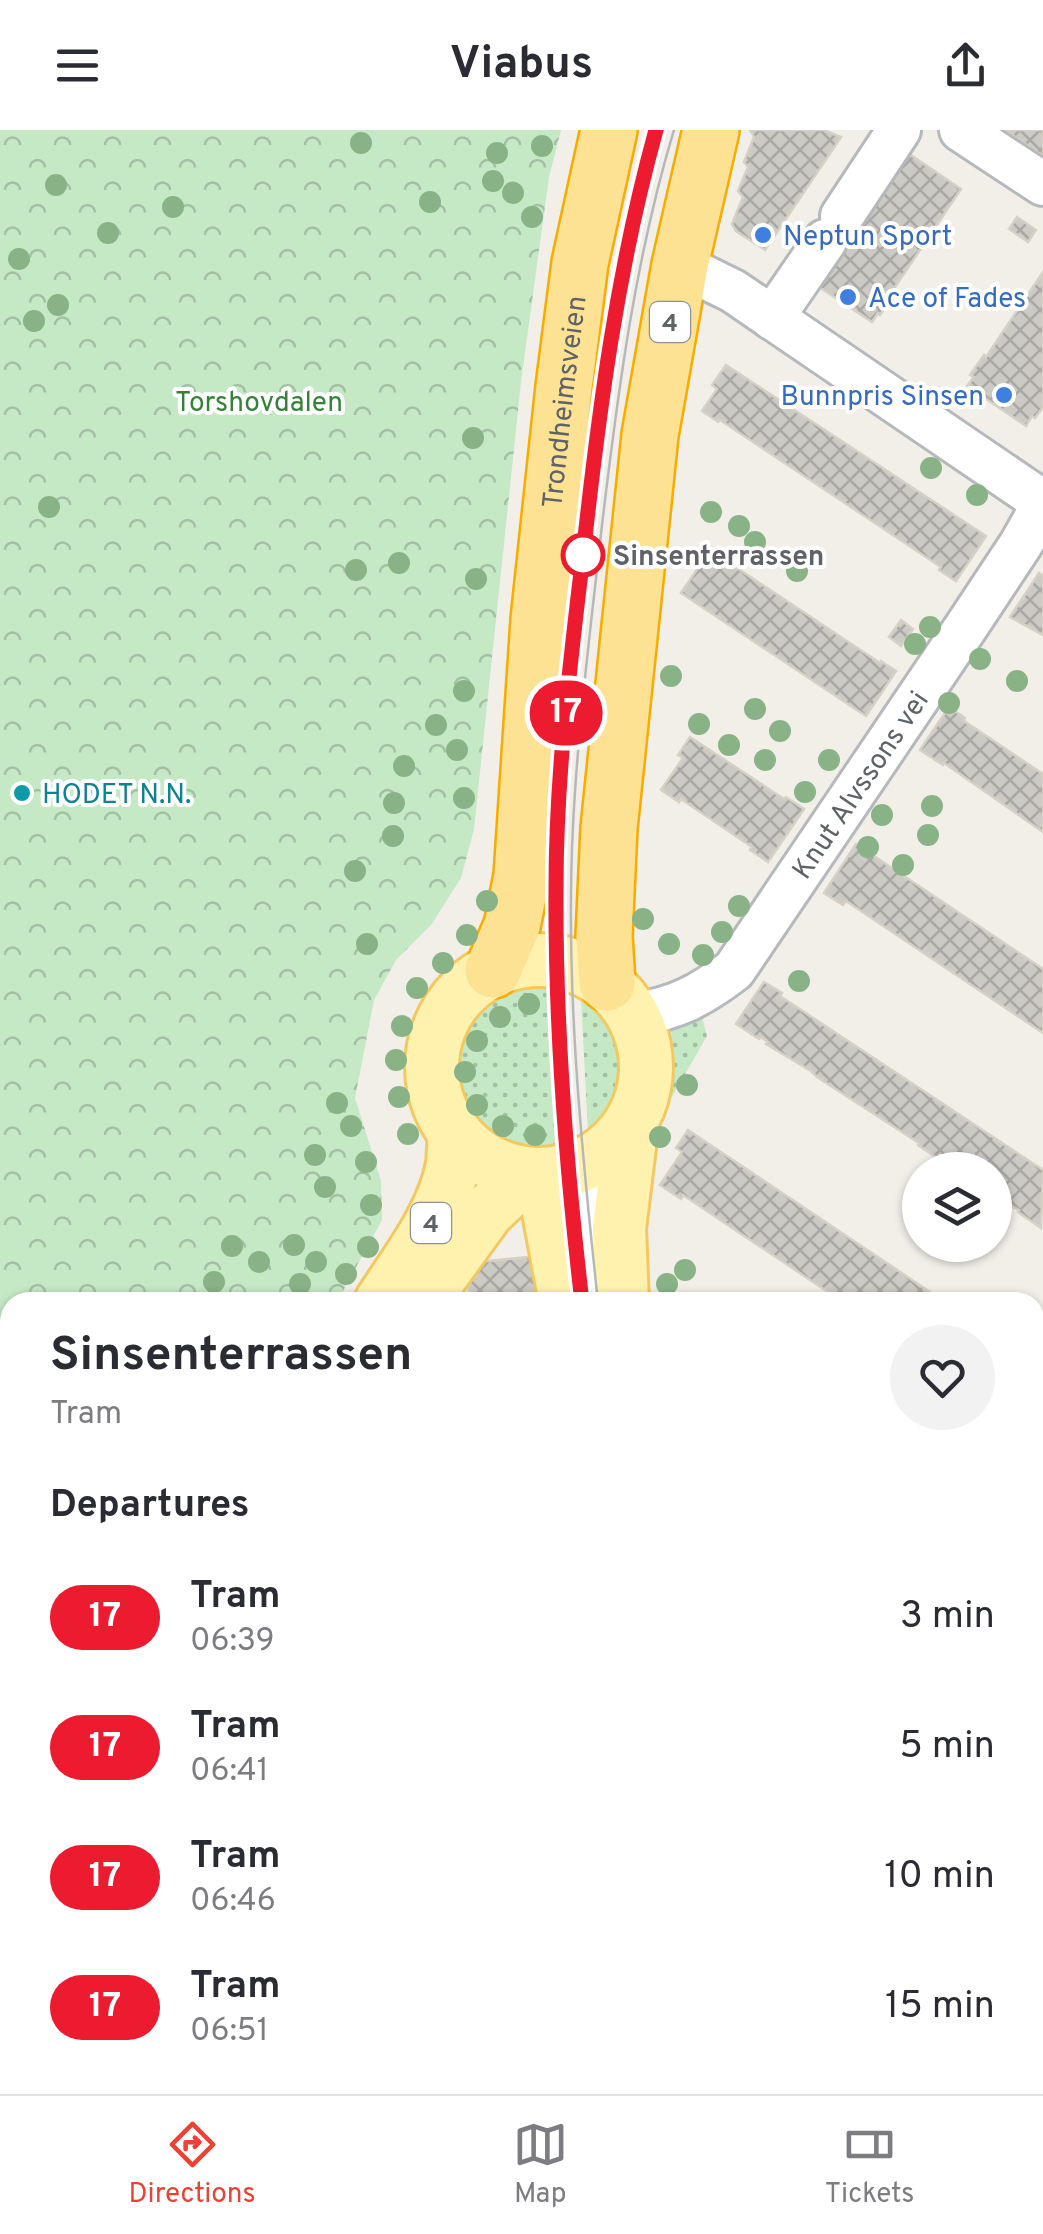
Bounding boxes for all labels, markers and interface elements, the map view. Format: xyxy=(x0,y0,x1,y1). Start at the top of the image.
text: Viabus xyxy=(450,37,593,94)
icon: menu xyxy=(50,38,105,93)
icon: share xyxy=(938,38,993,93)
place label: Neptun Sport xyxy=(783,220,952,256)
marker: Neptun Sport xyxy=(752,224,774,246)
place label: Ace of Fades xyxy=(868,282,1026,318)
marker: Ace of Fades xyxy=(837,286,859,308)
street label: Trondheimsveien xyxy=(536,294,597,510)
road number: 4 xyxy=(650,302,690,342)
place label: Bunnpris Sinsen xyxy=(781,380,984,416)
marker: Bunnpris Sinsen xyxy=(993,384,1015,406)
park label: Torshovdalen xyxy=(175,386,343,422)
marker: Sinsenterrassen xyxy=(562,534,604,576)
place label: Sinsenterrassen xyxy=(613,540,824,576)
line badge: 17 xyxy=(521,680,611,746)
street label: Knut Alvssons vei xyxy=(786,685,938,887)
text: 17 xyxy=(550,691,582,735)
place label: HODET N.N. xyxy=(42,778,191,814)
marker: HODET N.N. xyxy=(11,782,33,804)
map controls xyxy=(902,1152,1012,1262)
button: layers xyxy=(902,1152,1012,1262)
road number: 4 xyxy=(411,1203,451,1243)
button: heart xyxy=(890,1325,995,1430)
text: Sinsenterrassen xyxy=(50,1327,412,1387)
text: Tram xyxy=(50,1395,122,1435)
text: Departures xyxy=(50,1482,250,1531)
text: Tram xyxy=(190,1573,281,1622)
text: 3 min xyxy=(900,1593,995,1642)
text: 17 xyxy=(89,1595,121,1639)
text: 06:39 xyxy=(190,1622,275,1662)
text: Tram xyxy=(190,1703,281,1752)
text: 5 min xyxy=(899,1723,995,1772)
text: 17 xyxy=(89,1725,121,1769)
text: 06:41 xyxy=(190,1752,269,1792)
text: Tram xyxy=(190,1833,281,1882)
text: 10 min xyxy=(884,1853,995,1902)
text: 17 xyxy=(89,1855,121,1899)
text: 06:46 xyxy=(190,1882,276,1922)
text: Tram xyxy=(190,1963,281,2012)
text: 15 min xyxy=(885,1983,995,2032)
text: 17 xyxy=(89,1985,121,2029)
text: 06:51 xyxy=(190,2012,269,2052)
tab: Directions xyxy=(129,2117,256,2213)
tab: Map xyxy=(513,2117,568,2213)
tab: Tickets xyxy=(825,2117,914,2213)

